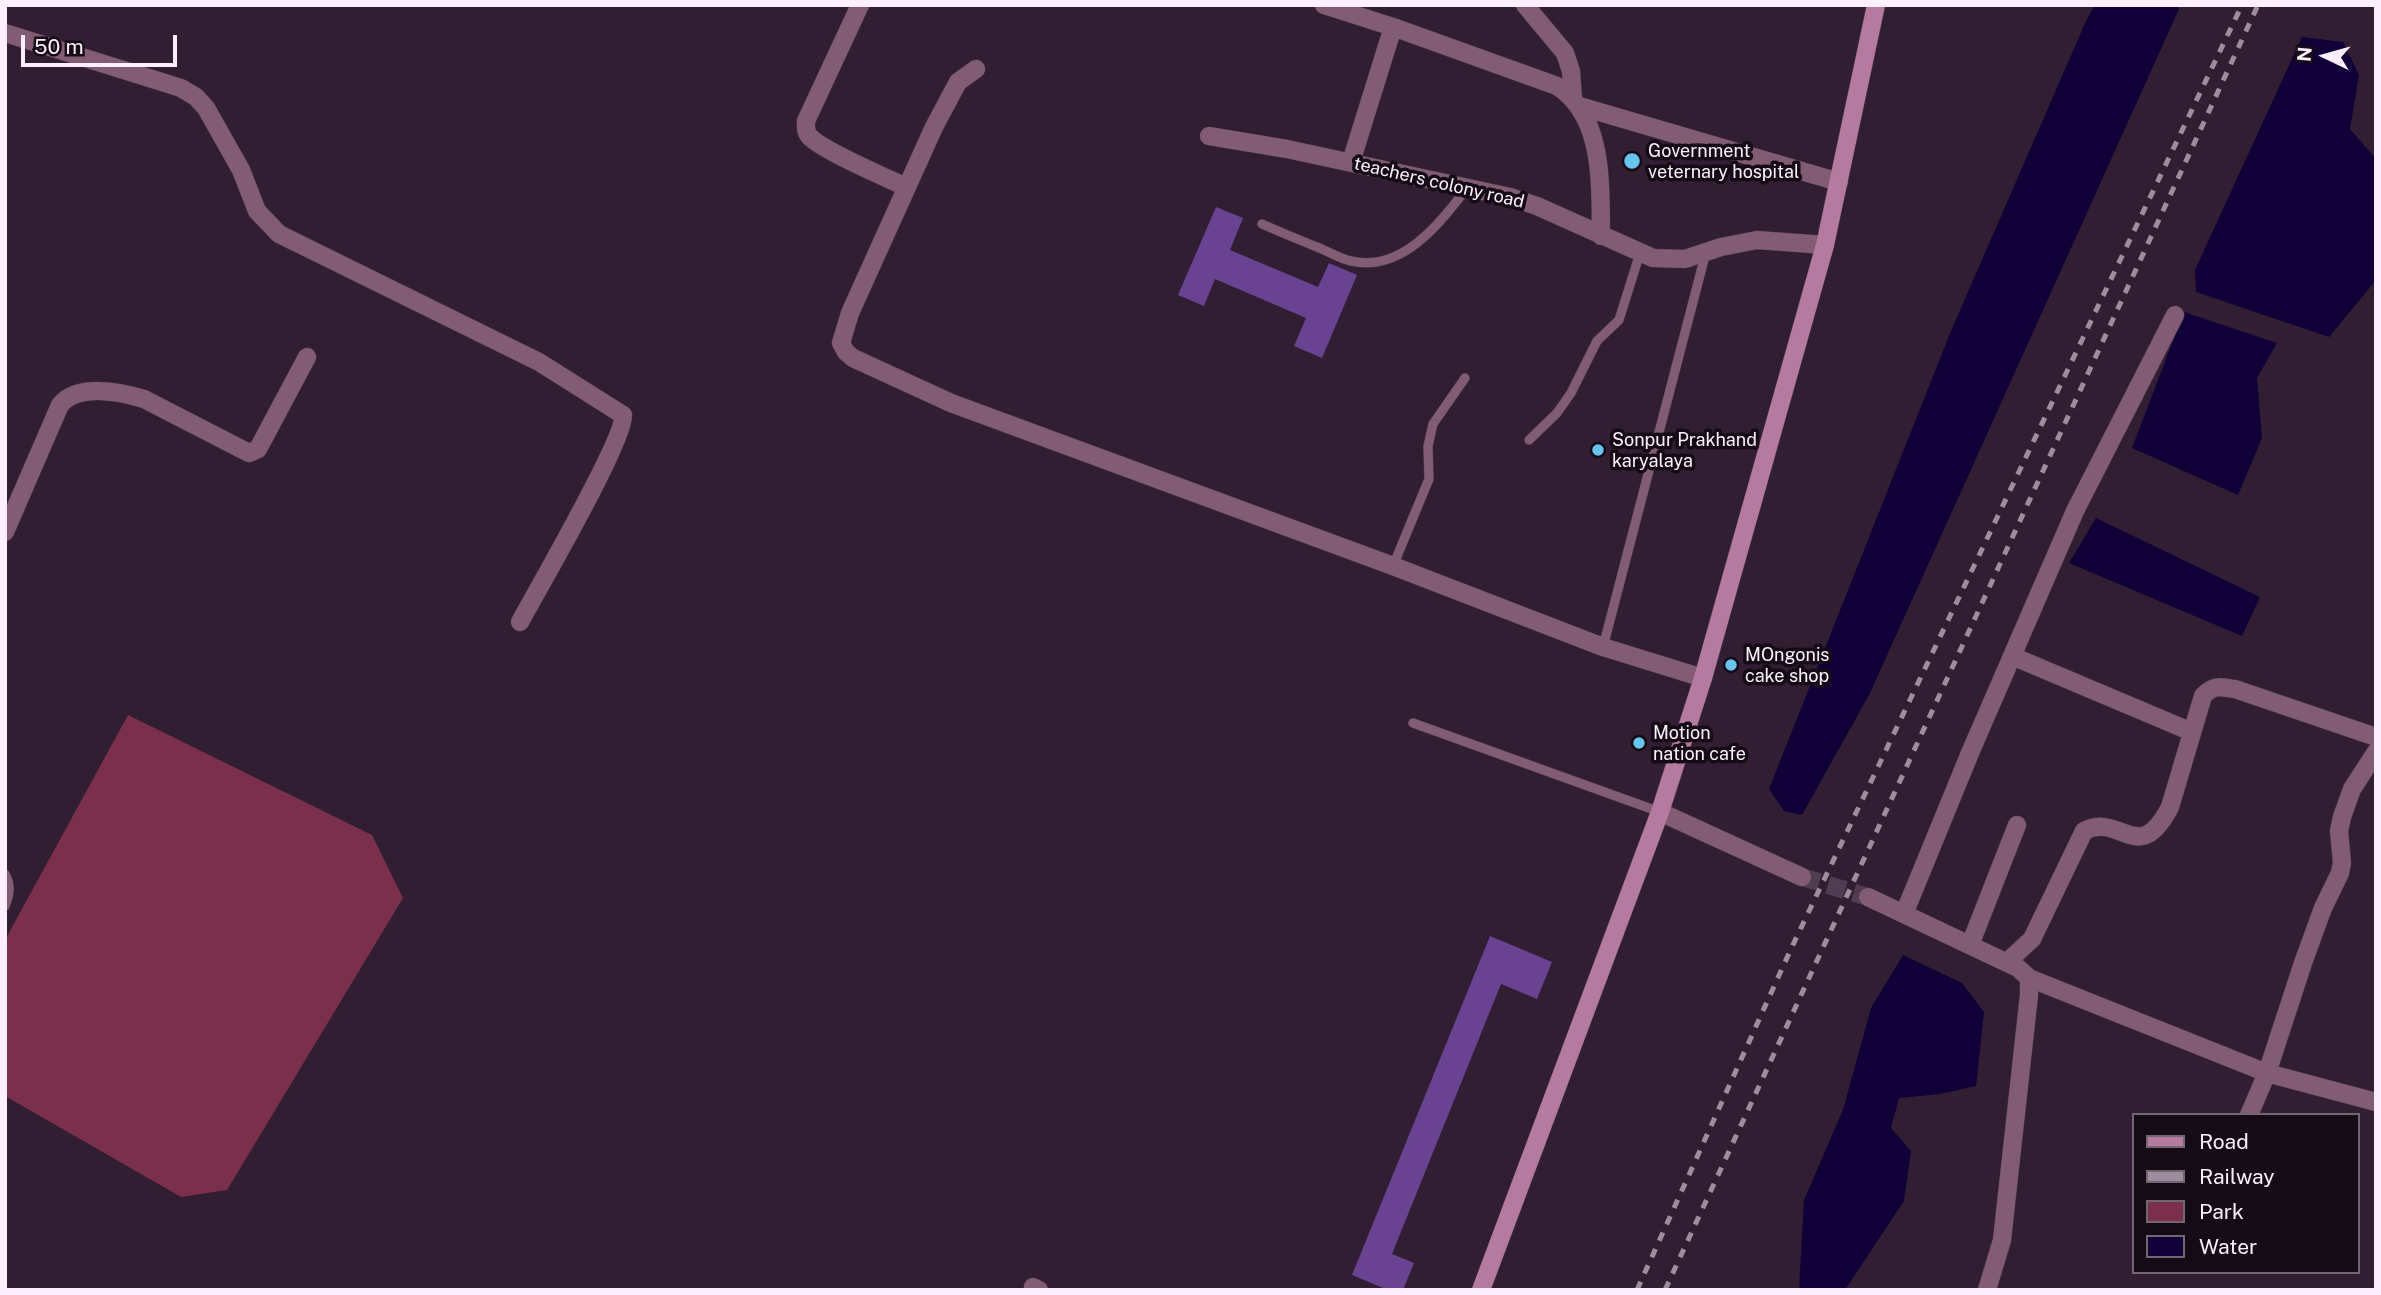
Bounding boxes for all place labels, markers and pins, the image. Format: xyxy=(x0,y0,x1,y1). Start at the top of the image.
place label: Government veternary hospital xyxy=(1648,140,1799,182)
marker: Government veternary hospital xyxy=(1622,151,1642,171)
place label: Sonpur Prakhand karyalaya xyxy=(1612,429,1757,472)
marker: Sonpur Prakhand karyalaya xyxy=(1590,442,1606,458)
place label: MOngonis cake shop xyxy=(1745,644,1829,686)
marker: MOngonis cake shop xyxy=(1723,657,1739,673)
place label: Motion nation cafe xyxy=(1653,722,1746,764)
marker: Motion nation cafe xyxy=(1631,735,1647,751)

